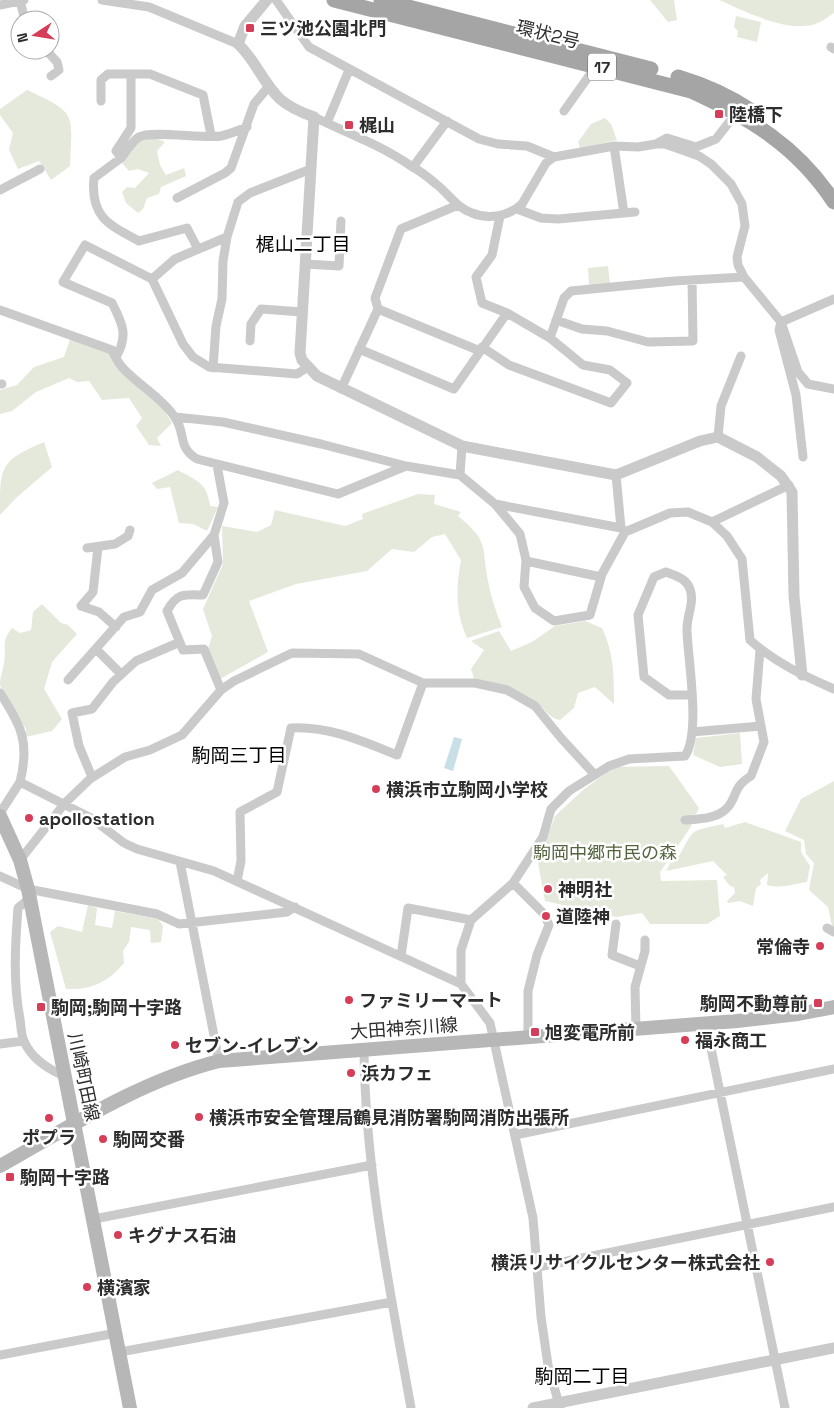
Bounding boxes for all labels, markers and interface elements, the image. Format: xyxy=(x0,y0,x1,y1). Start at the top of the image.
north arrow xyxy=(10,10,60,60)
street label: 環状2号 xyxy=(514,15,582,53)
place label: 三ツ池公園北門 xyxy=(260,17,386,40)
marker: 三ツ池公園北門 xyxy=(244,22,256,34)
text: N xyxy=(13,31,32,44)
road number: 17 xyxy=(588,54,616,80)
place label: 陸橋下 xyxy=(729,103,783,126)
marker: 陸橋下 xyxy=(713,108,725,120)
place label: 梶山 xyxy=(359,114,395,137)
marker: 梶山 xyxy=(343,119,355,131)
district label: 梶山二丁目 xyxy=(255,232,351,257)
district label: 駒岡三丁目 xyxy=(191,743,287,768)
place label: 横浜市立駒岡小学校 xyxy=(386,778,548,801)
marker: 横浜市立駒岡小学校 xyxy=(370,783,382,795)
place label: apollostation xyxy=(39,807,155,830)
marker: apollostation xyxy=(23,812,35,824)
park label: 駒岡中郷市民の森 xyxy=(533,841,677,864)
place label: 神明社 xyxy=(558,878,612,901)
marker: 神明社 xyxy=(542,883,554,895)
place label: 道陸神 xyxy=(556,905,610,928)
marker: 道陸神 xyxy=(540,910,552,922)
place label: 常倫寺 xyxy=(756,935,810,958)
marker: 常倫寺 xyxy=(814,940,826,952)
place label: ファミリーマート xyxy=(359,989,503,1012)
place label: 駒岡不動尊前 xyxy=(700,992,808,1015)
marker: ファミリーマート xyxy=(343,994,355,1006)
place label: 駒岡;駒岡十字路 xyxy=(51,996,182,1019)
marker: 駒岡不動尊前 xyxy=(812,997,824,1009)
marker: 駒岡;駒岡十字路 xyxy=(35,1001,47,1013)
street label: 大田神奈川線 xyxy=(349,1013,459,1043)
place label: 旭変電所前 xyxy=(545,1021,635,1044)
marker: 旭変電所前 xyxy=(529,1026,541,1038)
place label: 福永商工 xyxy=(695,1029,767,1052)
street label: 川崎町田線 xyxy=(63,1031,105,1123)
place label: セブン-イレブン xyxy=(185,1034,319,1057)
marker: 福永商工 xyxy=(679,1034,691,1046)
marker: セブン-イレブン xyxy=(169,1039,181,1051)
place label: 浜カフェ xyxy=(361,1062,433,1085)
marker: 浜カフェ xyxy=(345,1067,357,1079)
place label: 横浜市安全管理局鶴見消防署駒岡消防出張所 xyxy=(209,1106,569,1129)
marker: 横浜市安全管理局鶴見消防署駒岡消防出張所 xyxy=(193,1111,205,1123)
marker: ポプラ xyxy=(43,1112,55,1124)
place label: ポプラ xyxy=(22,1126,76,1149)
place label: 駒岡交番 xyxy=(113,1128,185,1151)
marker: 駒岡交番 xyxy=(97,1133,109,1145)
place label: 駒岡十字路 xyxy=(20,1166,110,1189)
marker: 駒岡十字路 xyxy=(4,1171,16,1183)
place label: キグナス石油 xyxy=(128,1224,236,1247)
marker: キグナス石油 xyxy=(112,1229,124,1241)
place label: 横浜リサイクルセンター株式会社 xyxy=(491,1251,760,1274)
marker: 横浜リサイクルセンター株式会社 xyxy=(764,1256,776,1268)
place label: 横濱家 xyxy=(97,1276,151,1299)
marker: 横濱家 xyxy=(81,1281,93,1293)
district label: 駒岡二丁目 xyxy=(534,1364,630,1389)

